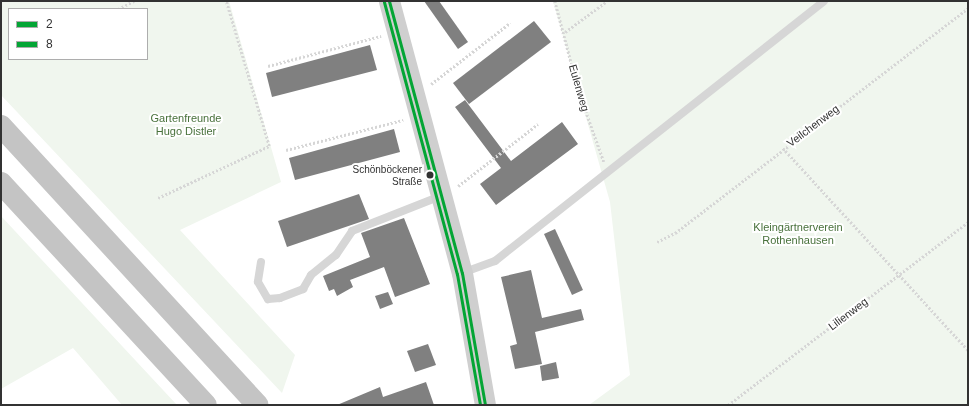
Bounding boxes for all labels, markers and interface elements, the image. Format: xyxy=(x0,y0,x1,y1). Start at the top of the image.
legend xyxy=(8,8,148,60)
text: 2 xyxy=(46,17,53,31)
text: 8 xyxy=(46,37,53,51)
street label: Eulenweg xyxy=(566,63,592,113)
street label: Veilchenweg xyxy=(784,102,842,150)
park label: Gartenfreunde Hugo Distler xyxy=(151,112,221,138)
place label: Schönböckener Straße xyxy=(353,163,422,186)
marker: Schönböckener Straße xyxy=(425,170,435,180)
park label: Kleingärtnerverein Rothenhausen xyxy=(753,221,843,247)
street label: Lilienweg xyxy=(826,295,870,333)

